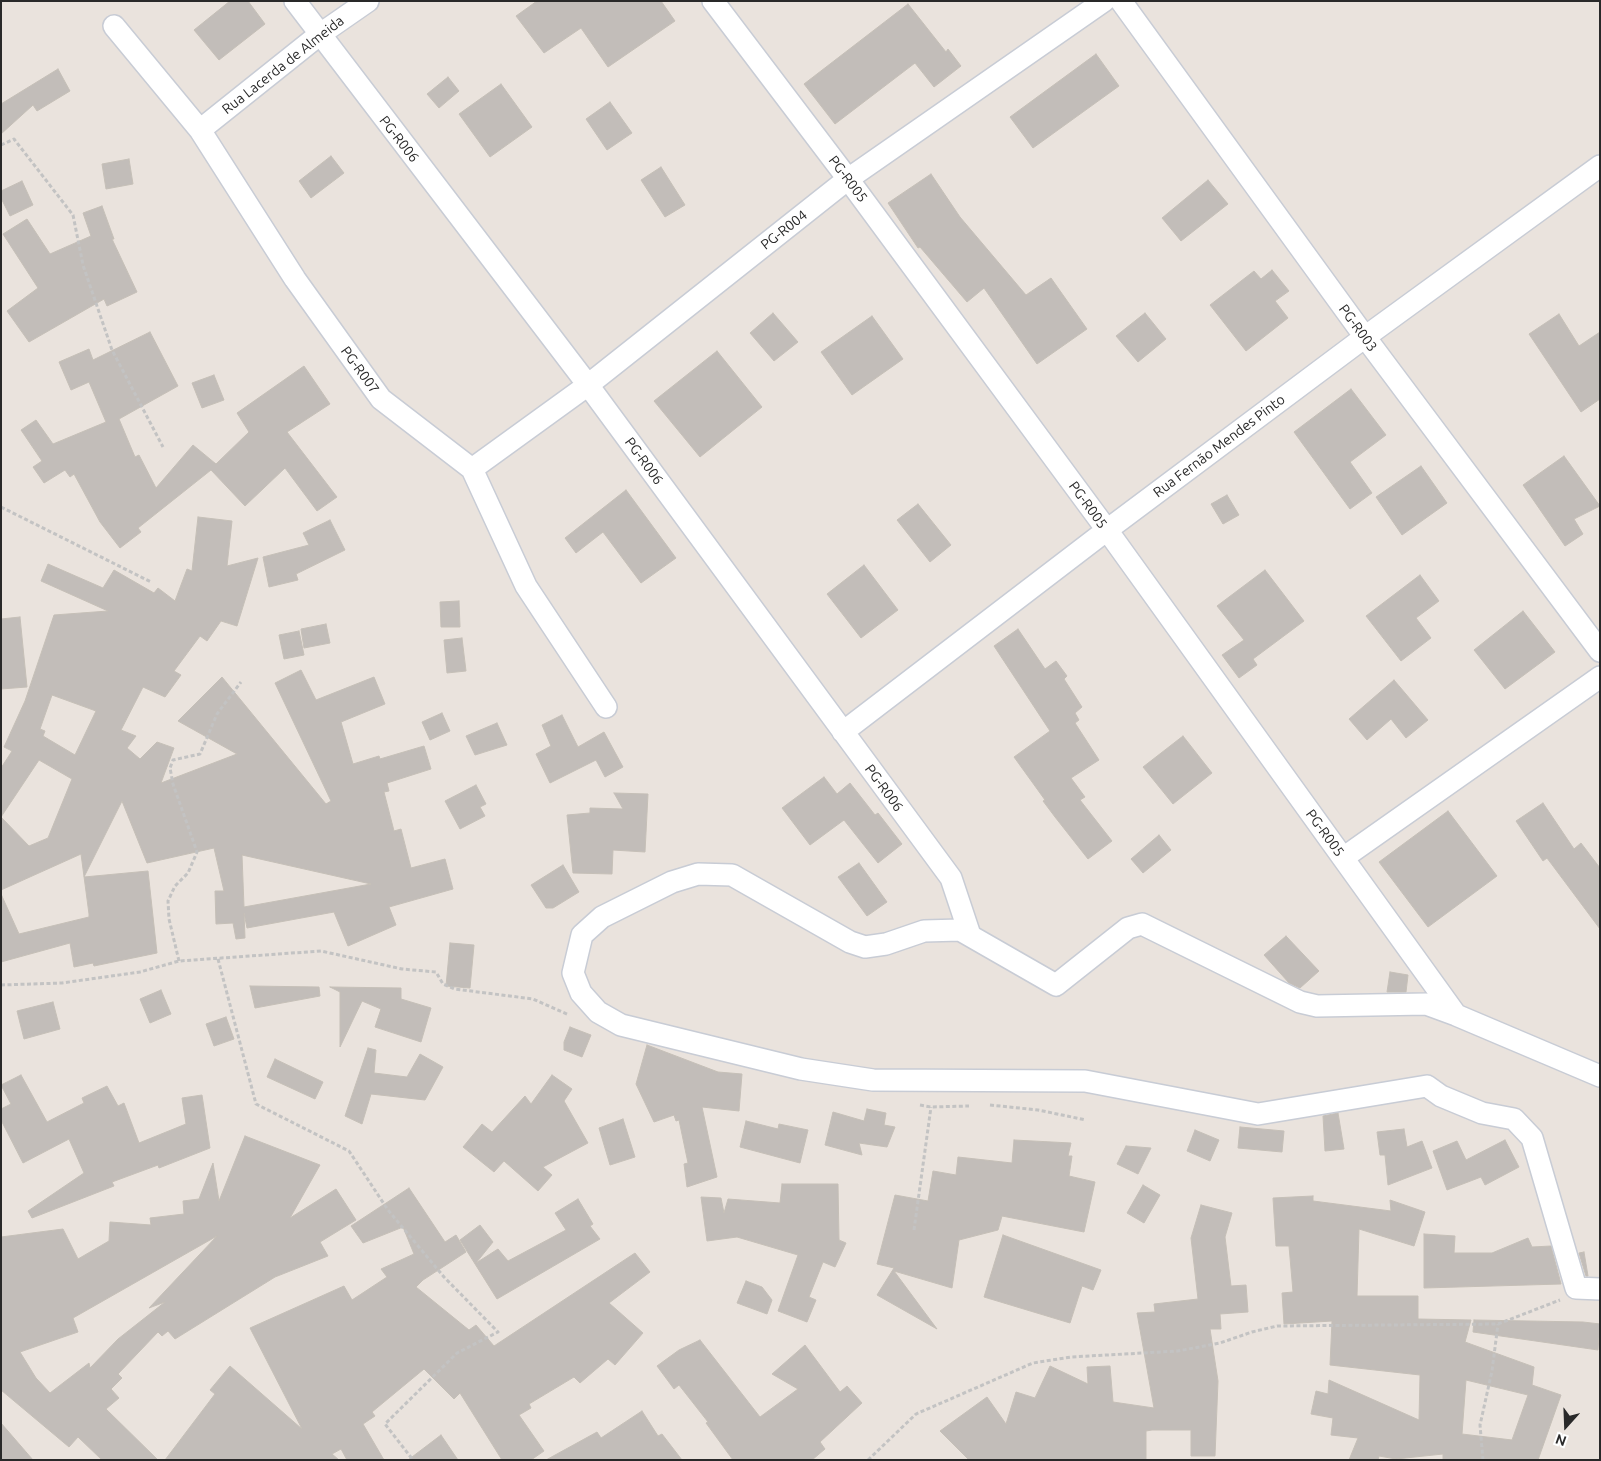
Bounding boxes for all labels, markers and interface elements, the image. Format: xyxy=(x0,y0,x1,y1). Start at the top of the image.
street label: Rua Lacerda de Almeida xyxy=(219,12,347,118)
street label: PG-R006 xyxy=(376,112,422,166)
street label: PG-R005 xyxy=(825,152,871,206)
street label: PG-R004 xyxy=(757,207,811,253)
street label: PG-R003 xyxy=(1335,301,1381,355)
street label: PG-R007 xyxy=(337,343,383,397)
street label: Rua Fernão Mendes Pinto xyxy=(1150,391,1288,501)
street label: PG-R006 xyxy=(621,434,667,488)
street label: PG-R005 xyxy=(1065,478,1111,532)
street label: PG-R006 xyxy=(861,761,907,815)
street label: PG-R005 xyxy=(1302,806,1348,860)
north arrow xyxy=(1541,1401,1591,1451)
text: N xyxy=(1553,1431,1569,1449)

